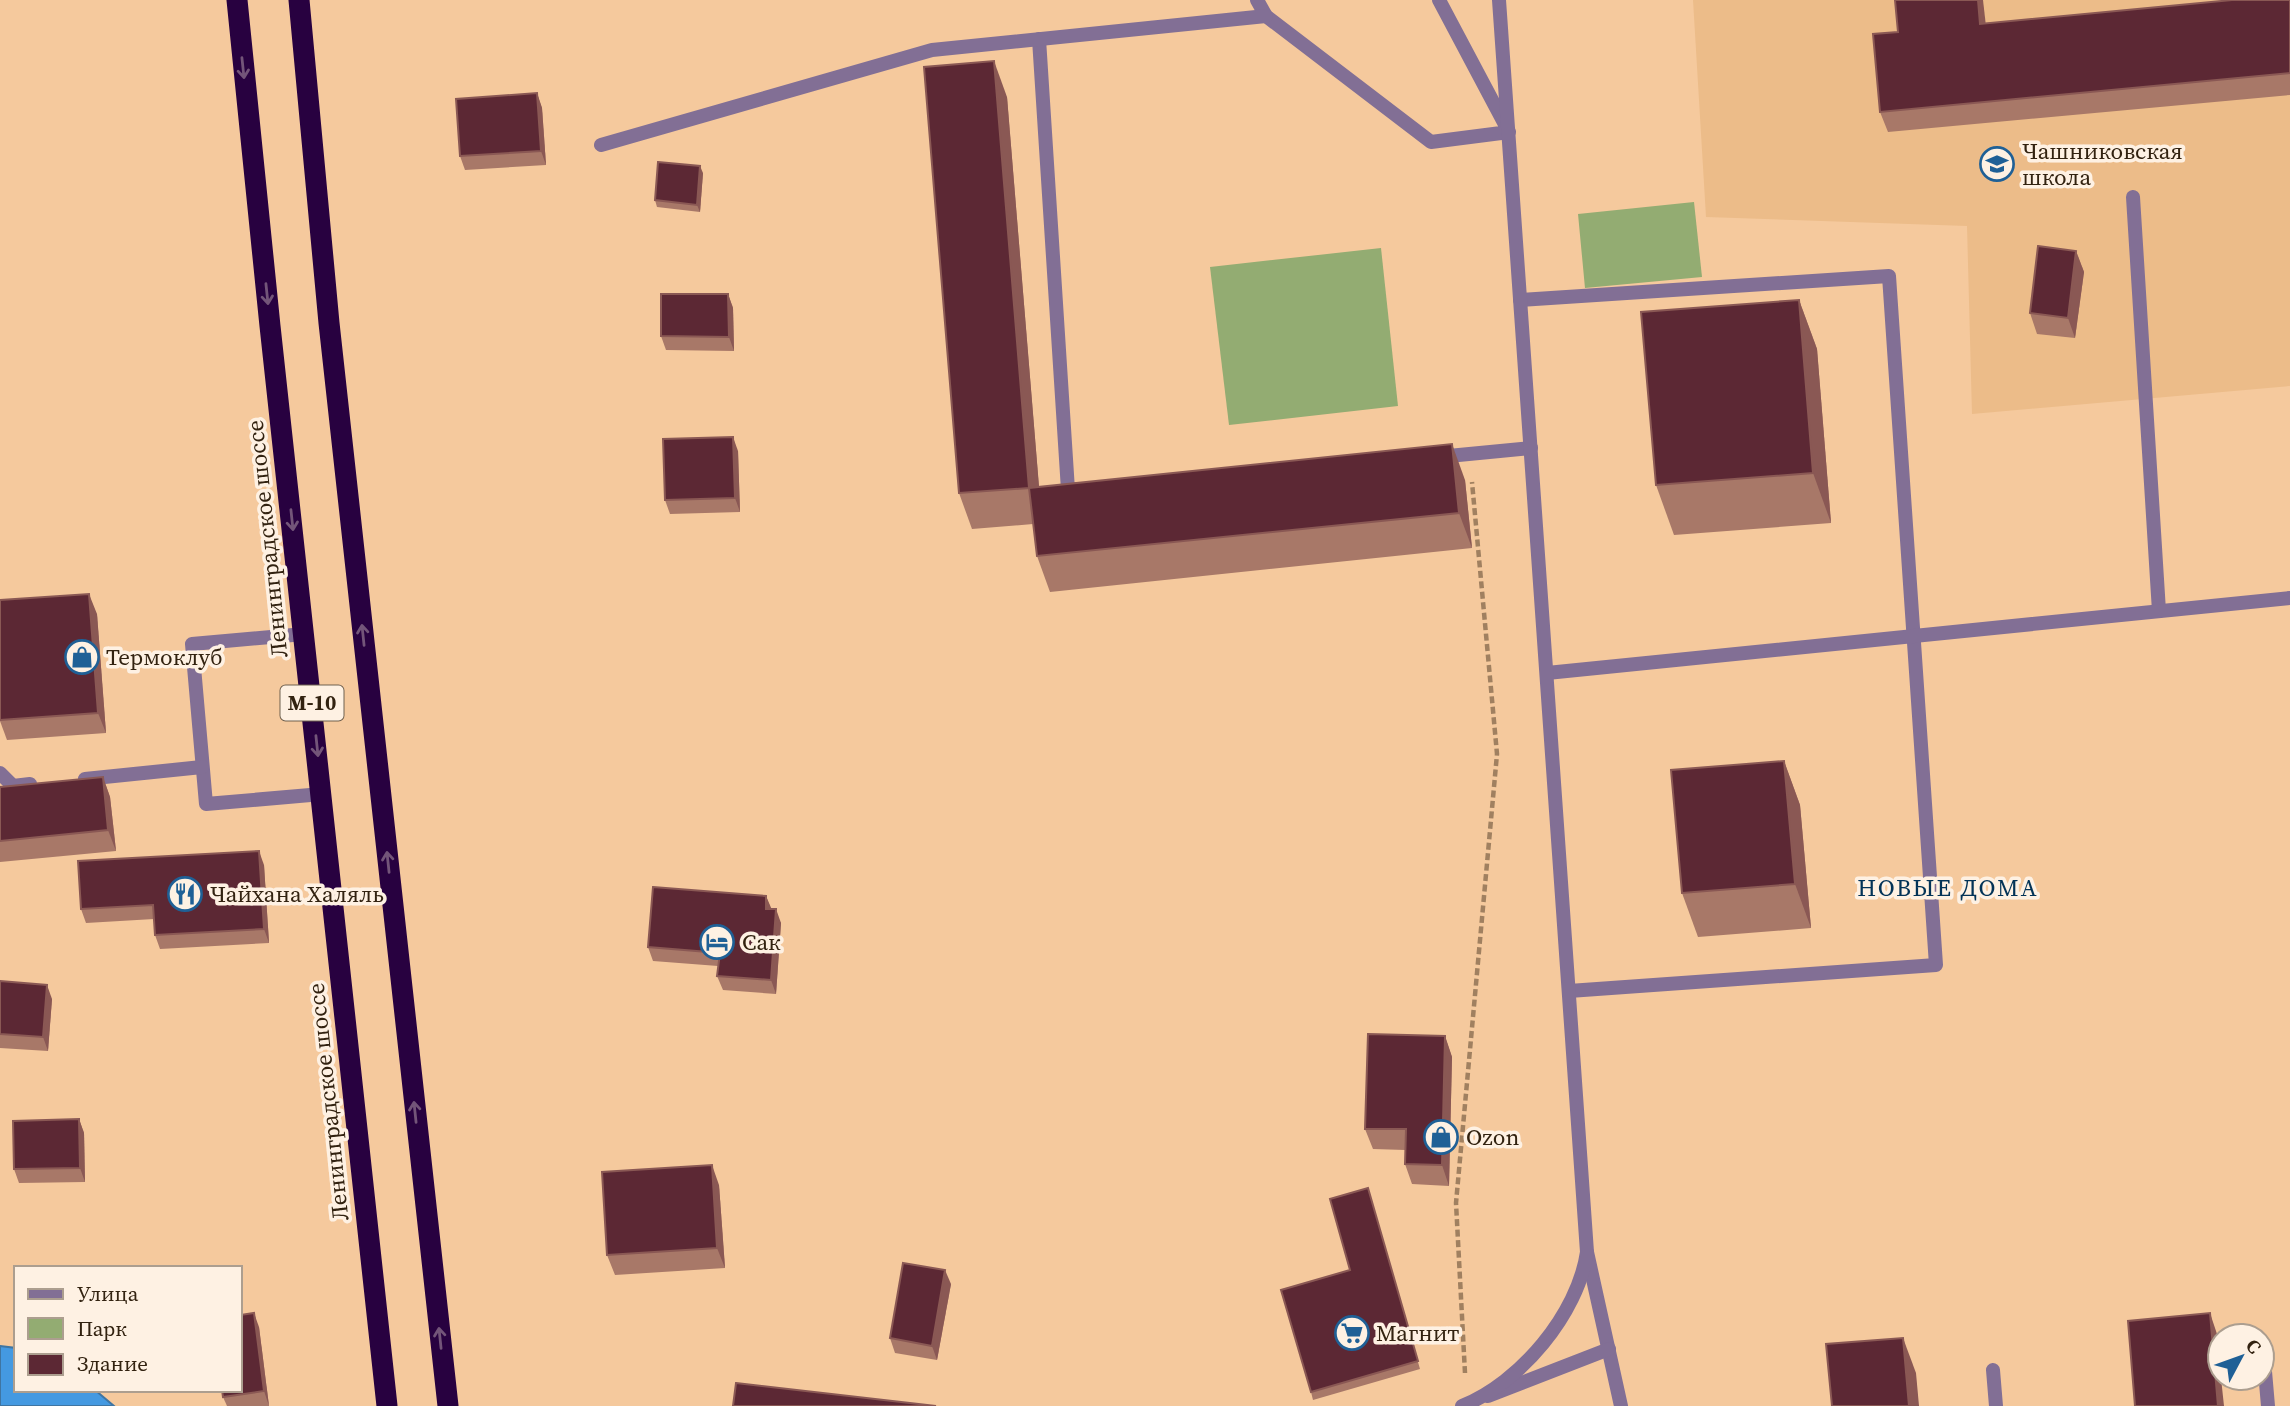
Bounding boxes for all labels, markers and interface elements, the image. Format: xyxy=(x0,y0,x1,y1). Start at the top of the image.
one-way arrow xyxy=(237,56,250,79)
place label: Чашниковская школа xyxy=(2022,135,2183,193)
school or university icon: Чашниковская школа xyxy=(1978,145,2016,183)
one-way arrow xyxy=(260,282,273,305)
street label: Ленинградское шоссе xyxy=(239,418,295,660)
one-way arrow xyxy=(285,509,298,531)
one-way arrow xyxy=(356,625,369,647)
shop icon: Термоклуб xyxy=(63,638,101,676)
place label: Термоклуб xyxy=(106,641,222,673)
road number: М-10 xyxy=(280,686,344,720)
one-way arrow xyxy=(310,735,323,757)
one-way arrow xyxy=(381,851,394,873)
district label: НОВЫЕ ДОМА xyxy=(1857,871,2039,904)
restaurant icon: Чайхана Халяль xyxy=(166,875,204,913)
place label: Чайхана Халяль xyxy=(210,878,384,910)
hotel icon: Сак xyxy=(698,923,736,961)
place label: Сак xyxy=(742,926,781,958)
street label: Ленинградское шоссе xyxy=(300,981,356,1223)
one-way arrow xyxy=(409,1101,422,1124)
shop icon: Ozon xyxy=(1422,1118,1460,1156)
place label: Ozon xyxy=(1466,1121,1519,1153)
legend xyxy=(14,1266,242,1392)
text: Улица xyxy=(77,1279,139,1308)
text: Парк xyxy=(77,1314,127,1343)
supermarket icon: Магнит xyxy=(1333,1314,1371,1352)
place label: Магнит xyxy=(1376,1317,1459,1349)
north arrow xyxy=(2206,1322,2276,1392)
one-way arrow xyxy=(434,1327,447,1350)
text: С xyxy=(2240,1333,2268,1359)
text: Здание xyxy=(77,1349,148,1378)

